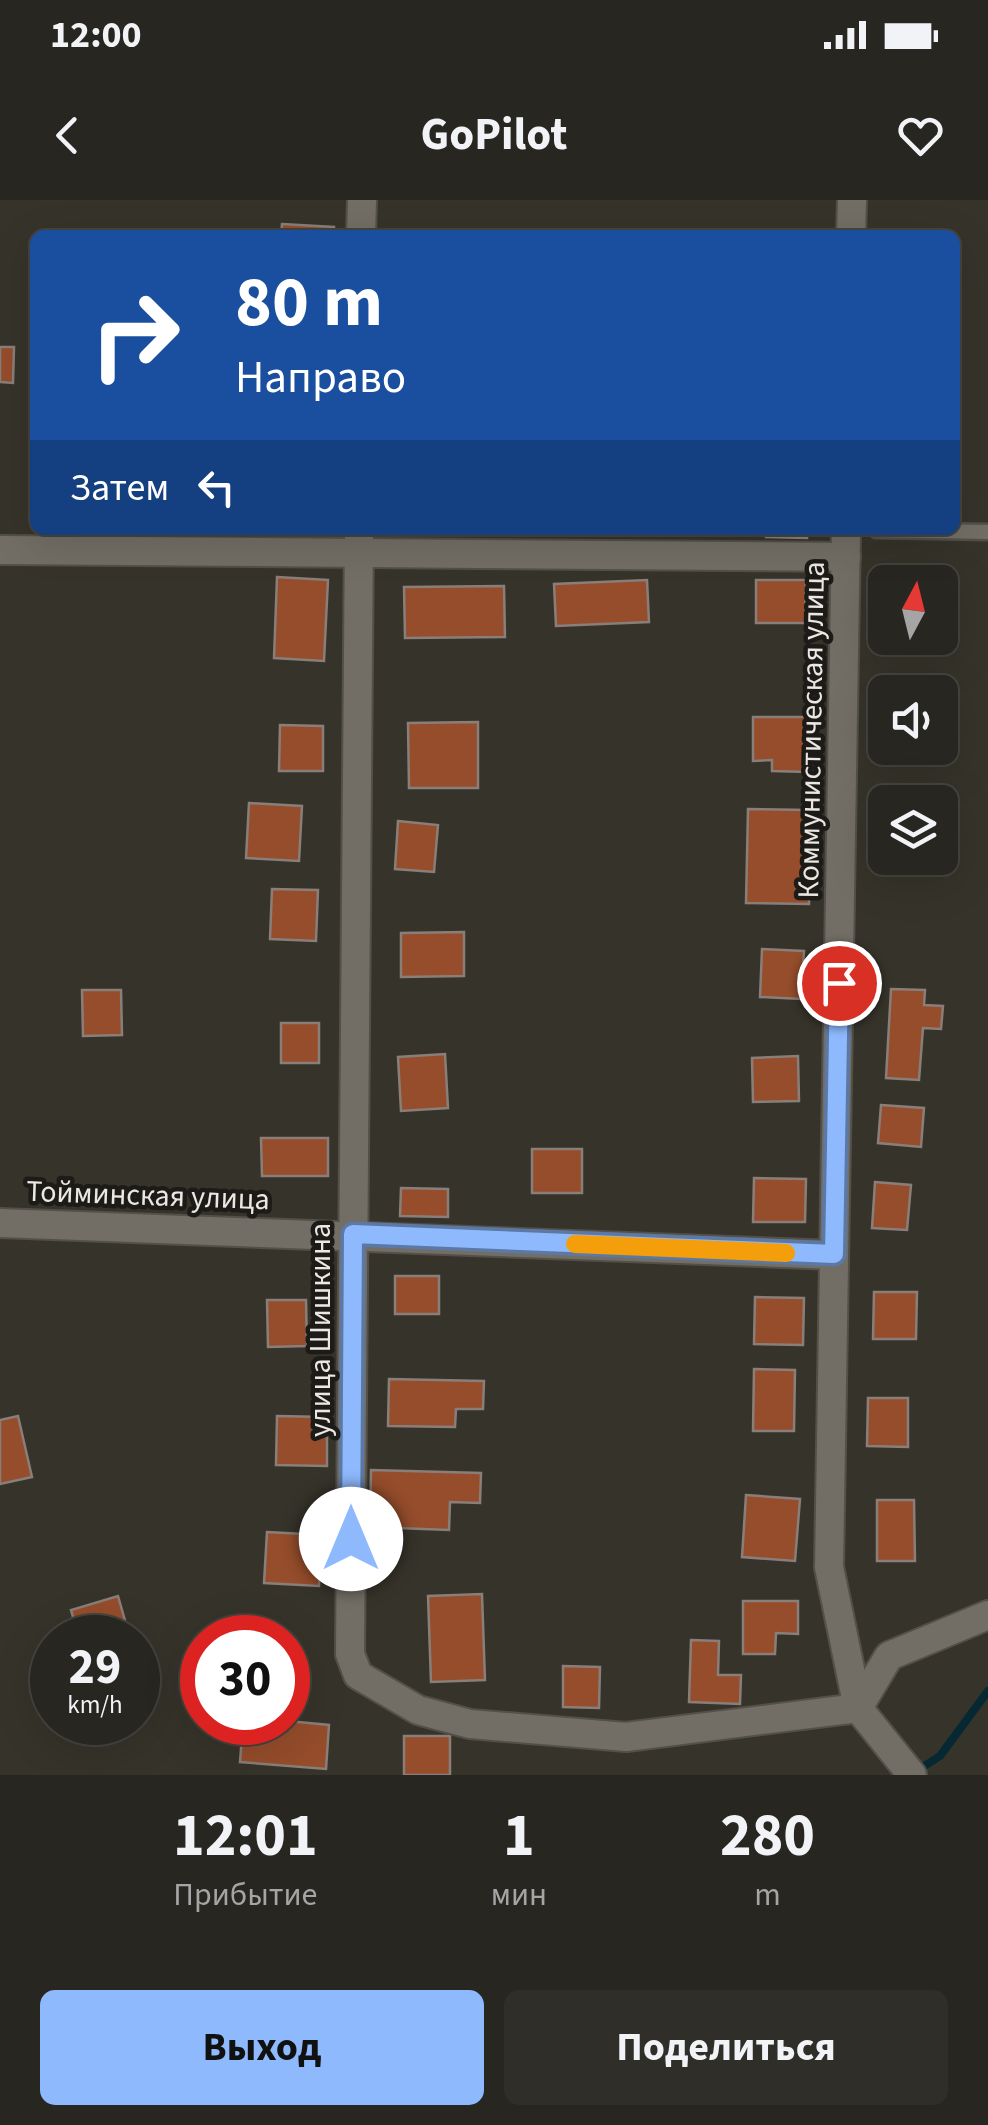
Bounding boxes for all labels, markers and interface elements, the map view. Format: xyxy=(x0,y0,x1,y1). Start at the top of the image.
text: 12:00 xyxy=(50,8,142,62)
text: GoPilot xyxy=(421,103,567,167)
icon: back xyxy=(40,108,95,163)
icon: heart xyxy=(893,108,948,163)
text: 80 m xyxy=(235,253,383,353)
icon: right xyxy=(70,270,200,400)
text: Направо xyxy=(235,346,406,410)
icon: left xyxy=(189,460,244,515)
text: Затем xyxy=(70,461,169,515)
street label: Коммунистическая улица xyxy=(787,561,836,899)
north arrow xyxy=(868,565,958,655)
map controls xyxy=(868,565,958,875)
button: sound xyxy=(868,675,958,765)
button: layers xyxy=(868,785,958,875)
pin xyxy=(797,941,882,1026)
icon: arrive xyxy=(812,956,867,1011)
street label: Тойминская улица xyxy=(26,1170,270,1221)
street label: улица Шишкина xyxy=(299,1223,342,1437)
position arrow xyxy=(299,1487,403,1591)
speed limit sign: 30 xyxy=(180,1615,310,1745)
text: 29 xyxy=(69,1632,121,1703)
text: km/h xyxy=(67,1687,123,1723)
text: 12:01 xyxy=(173,1794,318,1879)
text: 1 xyxy=(503,1794,535,1879)
text: 280 xyxy=(720,1794,815,1879)
text: Прибытие xyxy=(173,1872,317,1918)
text: мин xyxy=(491,1872,547,1918)
text: m xyxy=(754,1872,781,1918)
button: Выход xyxy=(40,1990,484,2105)
button: Поделиться xyxy=(504,1990,948,2105)

